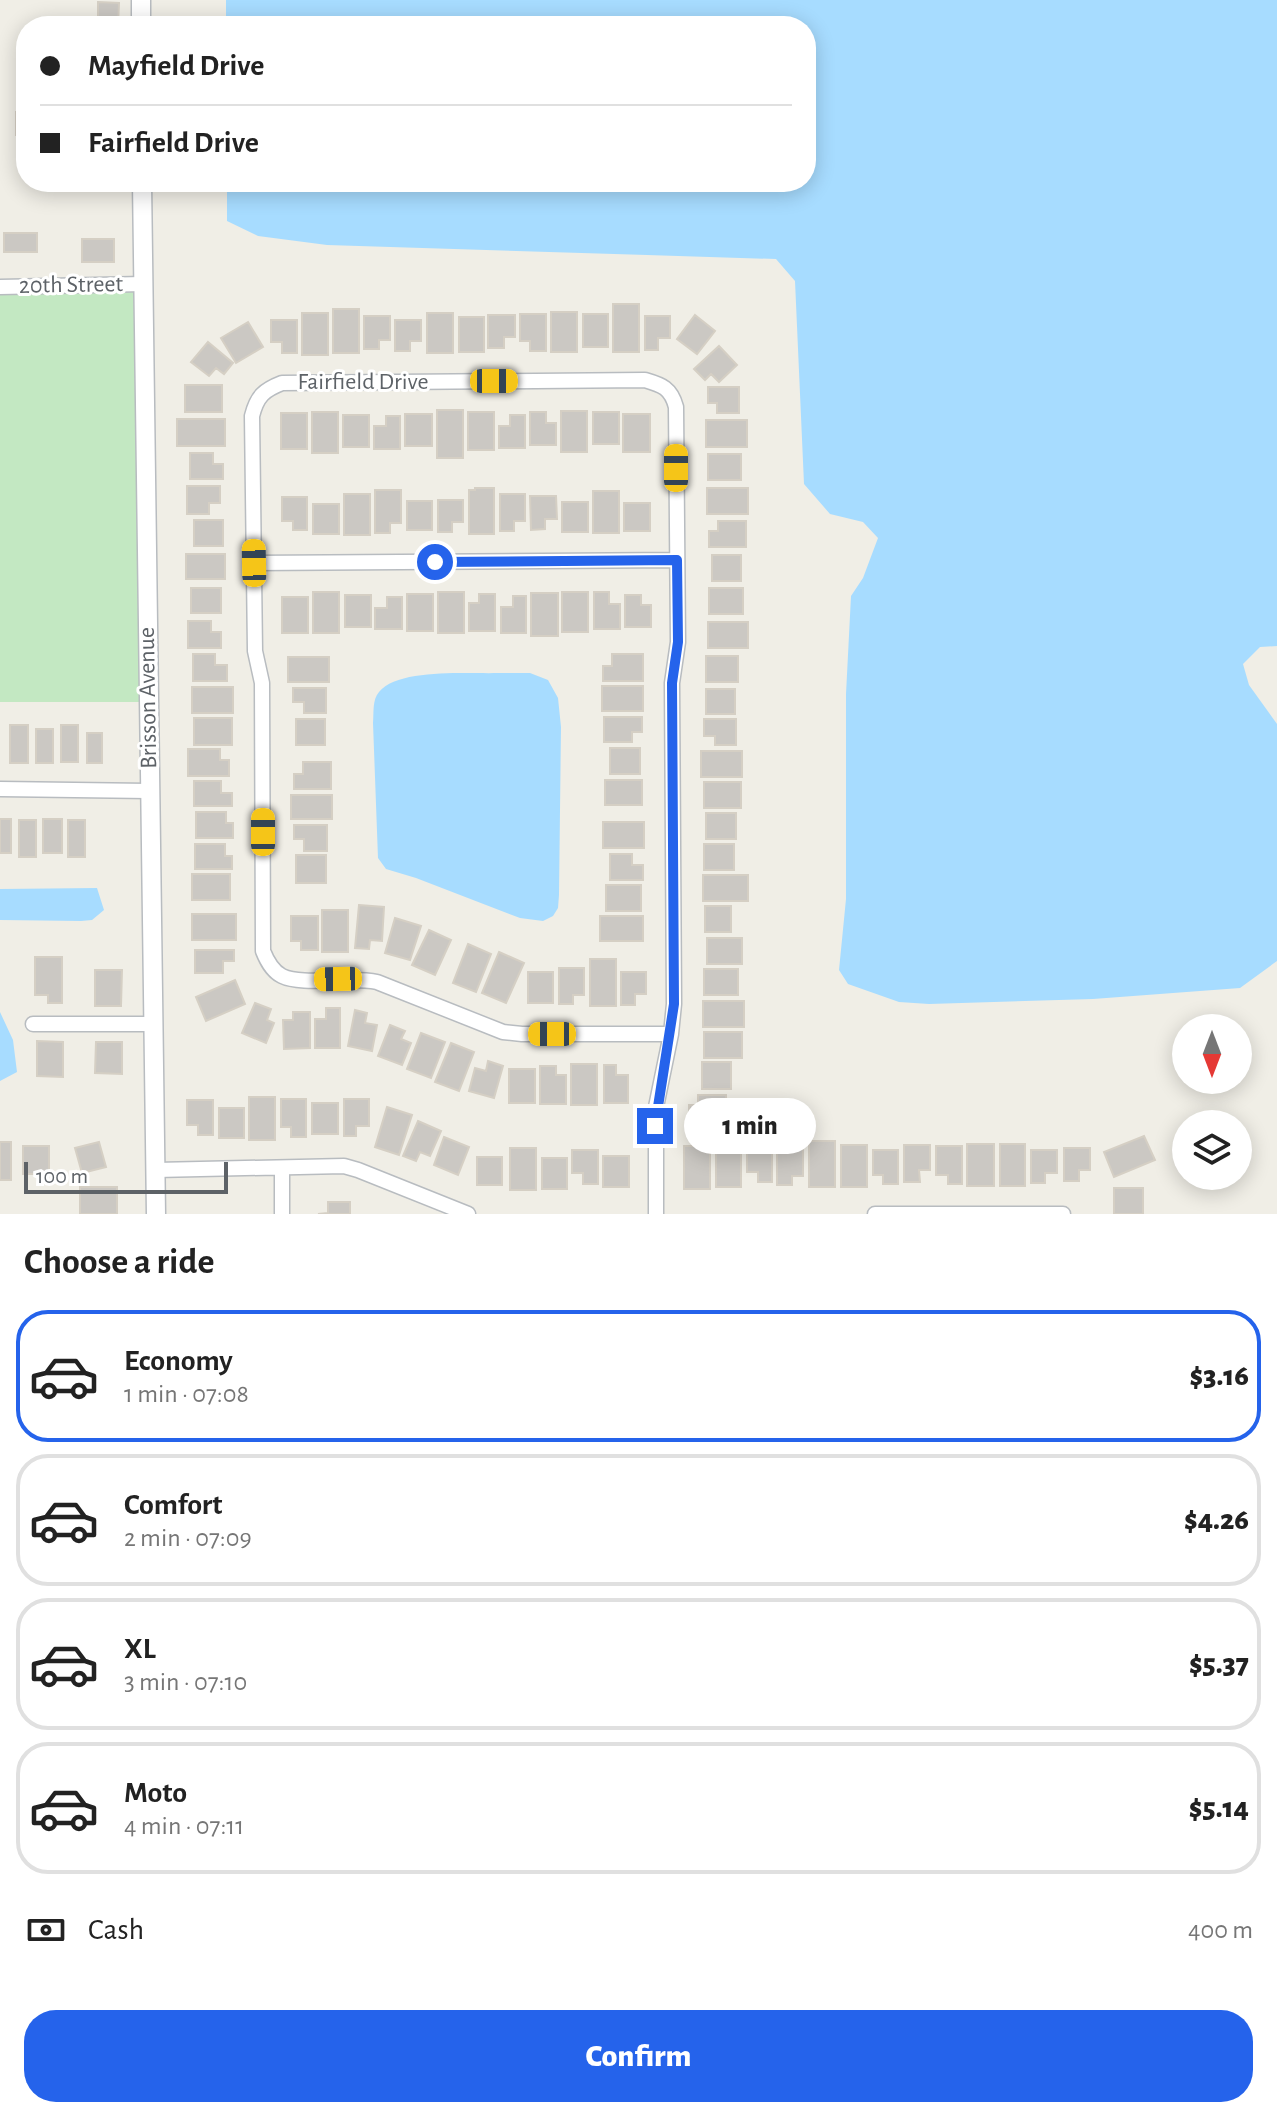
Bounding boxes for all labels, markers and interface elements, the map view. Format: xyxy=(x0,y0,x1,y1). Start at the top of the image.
text: Mayfield Drive xyxy=(88,51,264,81)
text: Fairfield Drive xyxy=(88,128,259,158)
street label: 20th Street xyxy=(19,272,124,298)
car xyxy=(470,369,518,393)
street label: Fairfield Drive xyxy=(298,370,429,394)
car xyxy=(664,444,688,492)
car xyxy=(242,539,266,587)
route start xyxy=(417,544,453,580)
street label: Brisson Avenue xyxy=(135,627,161,769)
car xyxy=(251,808,275,856)
car xyxy=(314,967,362,991)
north arrow xyxy=(1172,1014,1252,1094)
map controls xyxy=(1172,1014,1252,1190)
car xyxy=(528,1022,576,1046)
callout: 1 min xyxy=(683,1098,815,1154)
route end xyxy=(637,1108,673,1144)
button: layers xyxy=(1172,1110,1252,1190)
text: 1 min xyxy=(722,1113,778,1139)
scale bar xyxy=(24,1158,228,1194)
text: 100 m xyxy=(36,1165,88,1187)
text: Choose a ride xyxy=(24,1244,214,1280)
icon: car xyxy=(28,1340,100,1412)
text: Economy xyxy=(124,1346,233,1376)
text: $3.16 xyxy=(1190,1361,1249,1391)
text: 1 min · 07:08 xyxy=(124,1381,249,1407)
icon: car xyxy=(28,1484,100,1556)
text: Comfort xyxy=(124,1490,223,1520)
text: $4.26 xyxy=(1184,1505,1249,1535)
text: 2 min · 07:09 xyxy=(124,1525,252,1551)
icon: car xyxy=(28,1628,100,1700)
text: XL xyxy=(124,1634,156,1664)
text: $5.37 xyxy=(1189,1649,1249,1679)
text: 3 min · 07:10 xyxy=(124,1669,247,1695)
icon: car xyxy=(28,1772,100,1844)
text: Moto xyxy=(124,1778,187,1808)
text: $5.14 xyxy=(1189,1793,1249,1823)
text: 4 min · 07:11 xyxy=(124,1813,244,1839)
icon: cash xyxy=(24,1908,68,1952)
text: Cash xyxy=(88,1915,144,1945)
text: 400 m xyxy=(1188,1917,1253,1943)
button: Confirm xyxy=(24,2010,1253,2102)

